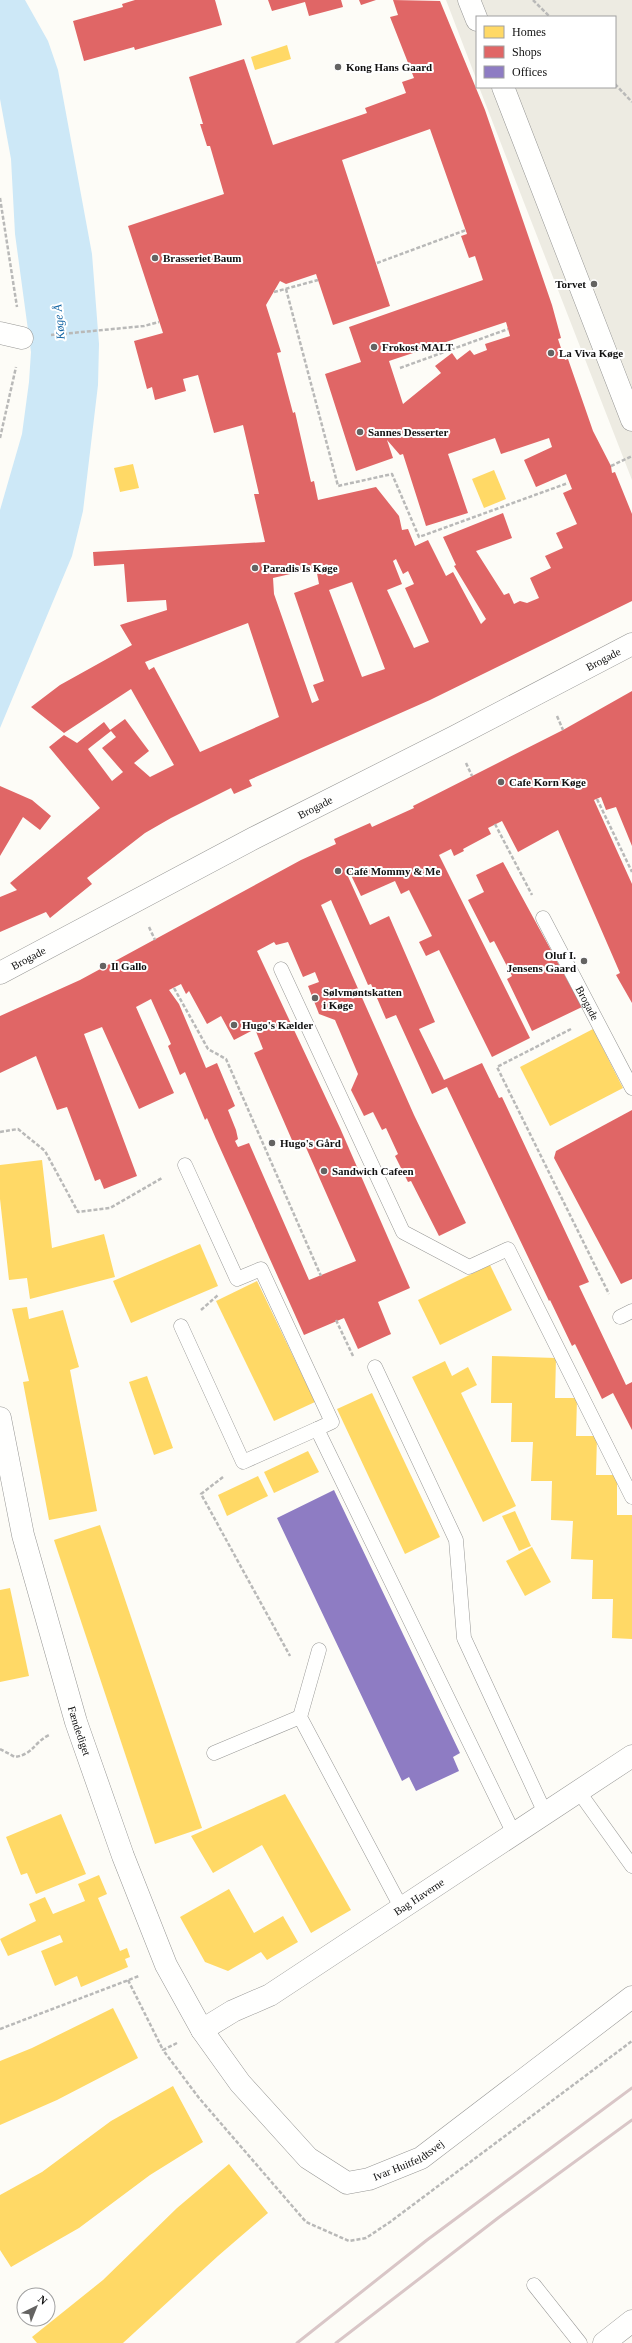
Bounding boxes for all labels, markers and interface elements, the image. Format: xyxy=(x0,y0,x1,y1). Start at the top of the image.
legend xyxy=(476,16,616,88)
text: Homes xyxy=(512,25,546,39)
text: Shops xyxy=(512,45,542,59)
place label: Kong Hans Gaard xyxy=(346,61,432,73)
marker: Kong Hans Gaard xyxy=(333,62,343,72)
text: Offices xyxy=(512,65,547,79)
place label: Brasseriet Baum xyxy=(163,252,242,264)
marker: Brasseriet Baum xyxy=(150,253,160,263)
place label: Torvet xyxy=(555,278,586,290)
marker: Torvet xyxy=(589,279,599,289)
water label: Køge Å xyxy=(50,303,68,341)
place label: Frokost MALT xyxy=(382,341,454,353)
marker: Frokost MALT xyxy=(369,342,379,352)
place label: La Viva Køge xyxy=(559,347,623,359)
marker: La Viva Køge xyxy=(546,348,556,358)
place label: Sannes Desserter xyxy=(368,426,448,438)
marker: Sannes Desserter xyxy=(355,427,365,437)
place label: Paradis Is Køge xyxy=(263,562,338,574)
marker: Paradis Is Køge xyxy=(250,563,260,573)
street label: Brogade xyxy=(584,645,623,673)
place label: Cafe Korn Køge xyxy=(509,776,586,788)
marker: Cafe Korn Køge xyxy=(496,777,506,787)
street label: Brogade xyxy=(296,793,334,821)
place label: Café Mommy & Me xyxy=(346,865,440,877)
marker: Café Mommy & Me xyxy=(333,866,343,876)
street label: Brogade xyxy=(9,944,48,972)
place label: Oluf I. Jensens Gaard xyxy=(507,949,576,974)
marker: Oluf I. Jensens Gaard xyxy=(579,956,589,966)
place label: Il Gallo xyxy=(111,960,147,972)
marker: Il Gallo xyxy=(98,961,108,971)
street label: Brogade xyxy=(574,984,602,1022)
place label: Sølvmøntskatten i Køge xyxy=(323,986,402,1011)
marker: Sølvmøntskatten i Køge xyxy=(310,993,320,1003)
place label: Hugo's Kælder xyxy=(242,1019,313,1031)
marker: Hugo's Kælder xyxy=(229,1020,239,1030)
place label: Hugo's Gård xyxy=(280,1137,341,1149)
marker: Hugo's Gård xyxy=(267,1138,277,1148)
place label: Sandwich Cafeen xyxy=(332,1165,414,1177)
marker: Sandwich Cafeen xyxy=(319,1166,329,1176)
street label: Fændediget xyxy=(66,1705,93,1757)
street label: Bag Haverne xyxy=(391,1876,446,1918)
street label: Ivar Huitfeldtsvej xyxy=(371,2137,446,2183)
north arrow xyxy=(16,2287,56,2327)
text: N xyxy=(36,2293,50,2307)

